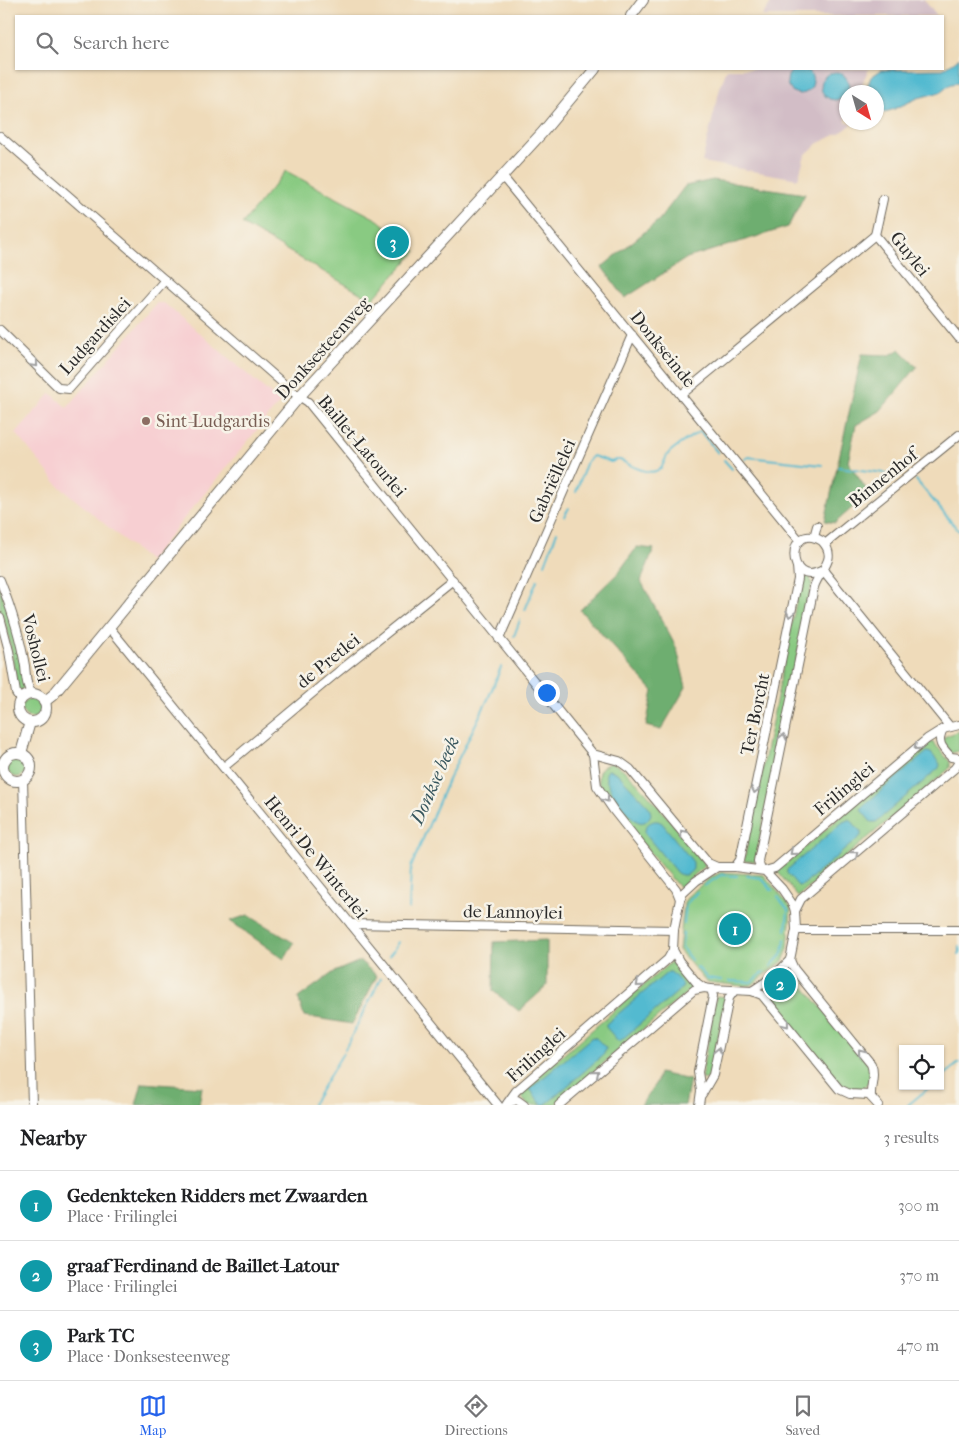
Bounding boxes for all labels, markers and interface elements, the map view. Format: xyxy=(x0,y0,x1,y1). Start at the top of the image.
search box xyxy=(15,15,944,70)
icon: search xyxy=(33,29,61,57)
text: Search here xyxy=(73,32,169,54)
north arrow xyxy=(839,85,884,130)
pin: 3 xyxy=(377,223,409,261)
street label: Guylei xyxy=(885,228,934,281)
street label: Ludgardislei xyxy=(55,293,136,379)
street label: Donksesteenweg xyxy=(272,293,375,404)
street label: Donkseinde xyxy=(625,307,700,392)
one-way arrow xyxy=(29,359,38,368)
street label: Baillet-Latourlei xyxy=(313,391,411,502)
place label: Sint-Ludgardis xyxy=(156,411,270,432)
marker: Sint-Ludgardis xyxy=(140,415,152,427)
street label: Gabriëllelei xyxy=(525,435,581,526)
street label: Binnenhof xyxy=(845,442,925,512)
one-way arrow xyxy=(786,609,796,618)
street label: Voshollei xyxy=(17,611,54,685)
street label: de Pretlei xyxy=(292,629,365,693)
street label: Ter Borcht xyxy=(737,670,775,757)
your location xyxy=(534,680,560,706)
one-way arrow xyxy=(777,732,788,741)
water label: Donkse beek xyxy=(405,733,464,830)
one-way arrow xyxy=(913,742,922,751)
street label: Frilinglei xyxy=(810,758,879,821)
one-way arrow xyxy=(750,786,760,794)
street label: Henri De Winterlei xyxy=(260,792,372,923)
one-way arrow xyxy=(600,794,609,803)
one-way arrow xyxy=(681,830,689,839)
one-way arrow xyxy=(789,847,798,856)
one-way arrow xyxy=(849,850,858,859)
street label: de Lannoylei xyxy=(463,901,564,924)
pin: 1 xyxy=(719,910,751,948)
pin: 2 xyxy=(764,965,796,1003)
one-way arrow xyxy=(636,979,645,988)
one-way arrow xyxy=(781,1019,790,1028)
street label: Frilinglei xyxy=(503,1023,571,1087)
map controls xyxy=(899,1045,944,1090)
button: locate xyxy=(899,1045,944,1090)
one-way arrow xyxy=(712,1046,723,1055)
one-way arrow xyxy=(859,1049,867,1058)
one-way arrow xyxy=(591,1070,600,1079)
text: Nearby xyxy=(20,1126,86,1150)
text: 3 results xyxy=(883,1128,939,1147)
text: Gedenkteken Ridders met Zwaarden xyxy=(67,1185,368,1207)
text: 1 xyxy=(33,1196,39,1215)
text: 300 m xyxy=(898,1196,939,1215)
text: Place · Frilinglei xyxy=(67,1207,178,1226)
text: graaf Ferdinand de Baillet-Latour xyxy=(67,1255,339,1277)
text: 2 xyxy=(32,1266,40,1285)
text: 370 m xyxy=(899,1266,939,1285)
text: Place · Frilinglei xyxy=(67,1277,178,1296)
text: Park TC xyxy=(67,1325,134,1347)
text: 3 xyxy=(33,1336,39,1355)
text: 470 m xyxy=(897,1336,939,1355)
text: Place · Donksesteenweg xyxy=(67,1347,230,1366)
tab: Map xyxy=(139,1392,167,1439)
tab: Directions xyxy=(445,1392,508,1439)
tab: Saved xyxy=(785,1392,820,1439)

